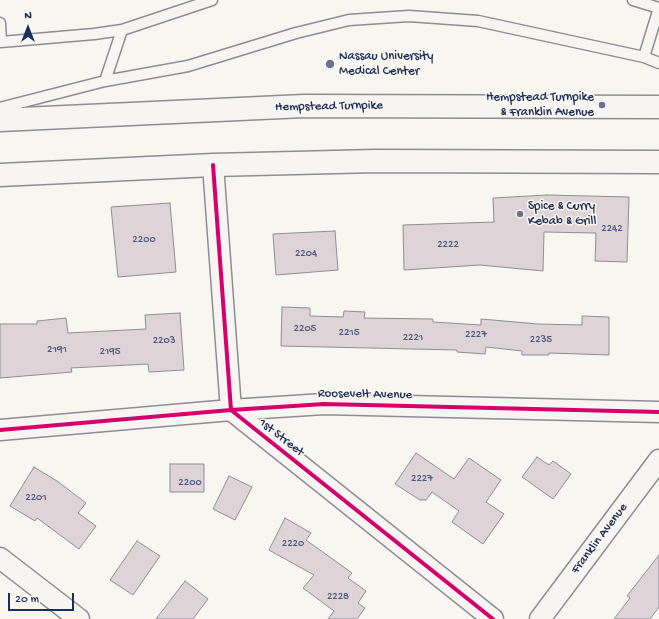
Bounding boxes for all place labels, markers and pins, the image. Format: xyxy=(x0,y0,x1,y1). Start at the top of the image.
place label: Nassau University Medical Center xyxy=(339,49,434,80)
marker: Nassau University Medical Center xyxy=(324,58,336,70)
place label: Hempstead Turnpike & Franklin Avenue xyxy=(486,90,594,121)
marker: Hempstead Turnpike & Franklin Avenue xyxy=(597,100,607,110)
place label: Spice & Curry Kebab & Grill xyxy=(528,199,596,230)
marker: Spice & Curry Kebab & Grill xyxy=(515,209,525,219)

